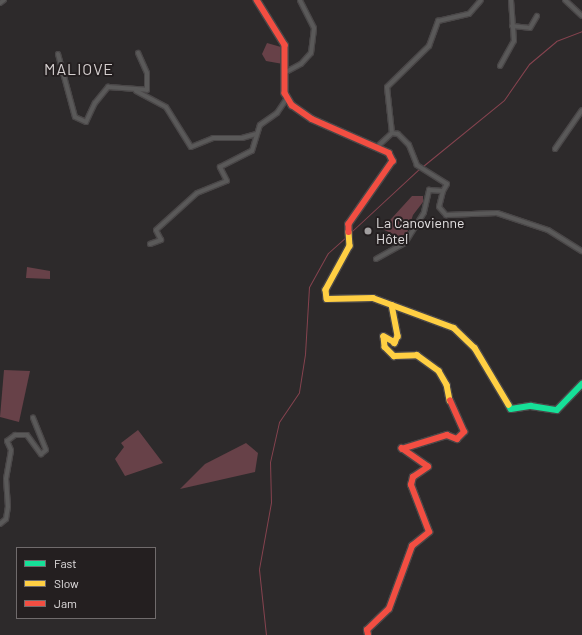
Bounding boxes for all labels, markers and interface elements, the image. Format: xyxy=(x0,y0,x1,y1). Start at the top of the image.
district label: MALIOVE xyxy=(44,59,114,79)
place label: La Canovienne Hôtel xyxy=(376,215,464,248)
marker: La Canovienne Hôtel xyxy=(363,226,373,236)
legend xyxy=(16,547,156,619)
text: Fast xyxy=(54,556,77,570)
text: Slow xyxy=(54,576,79,590)
text: Jam xyxy=(54,596,77,610)

